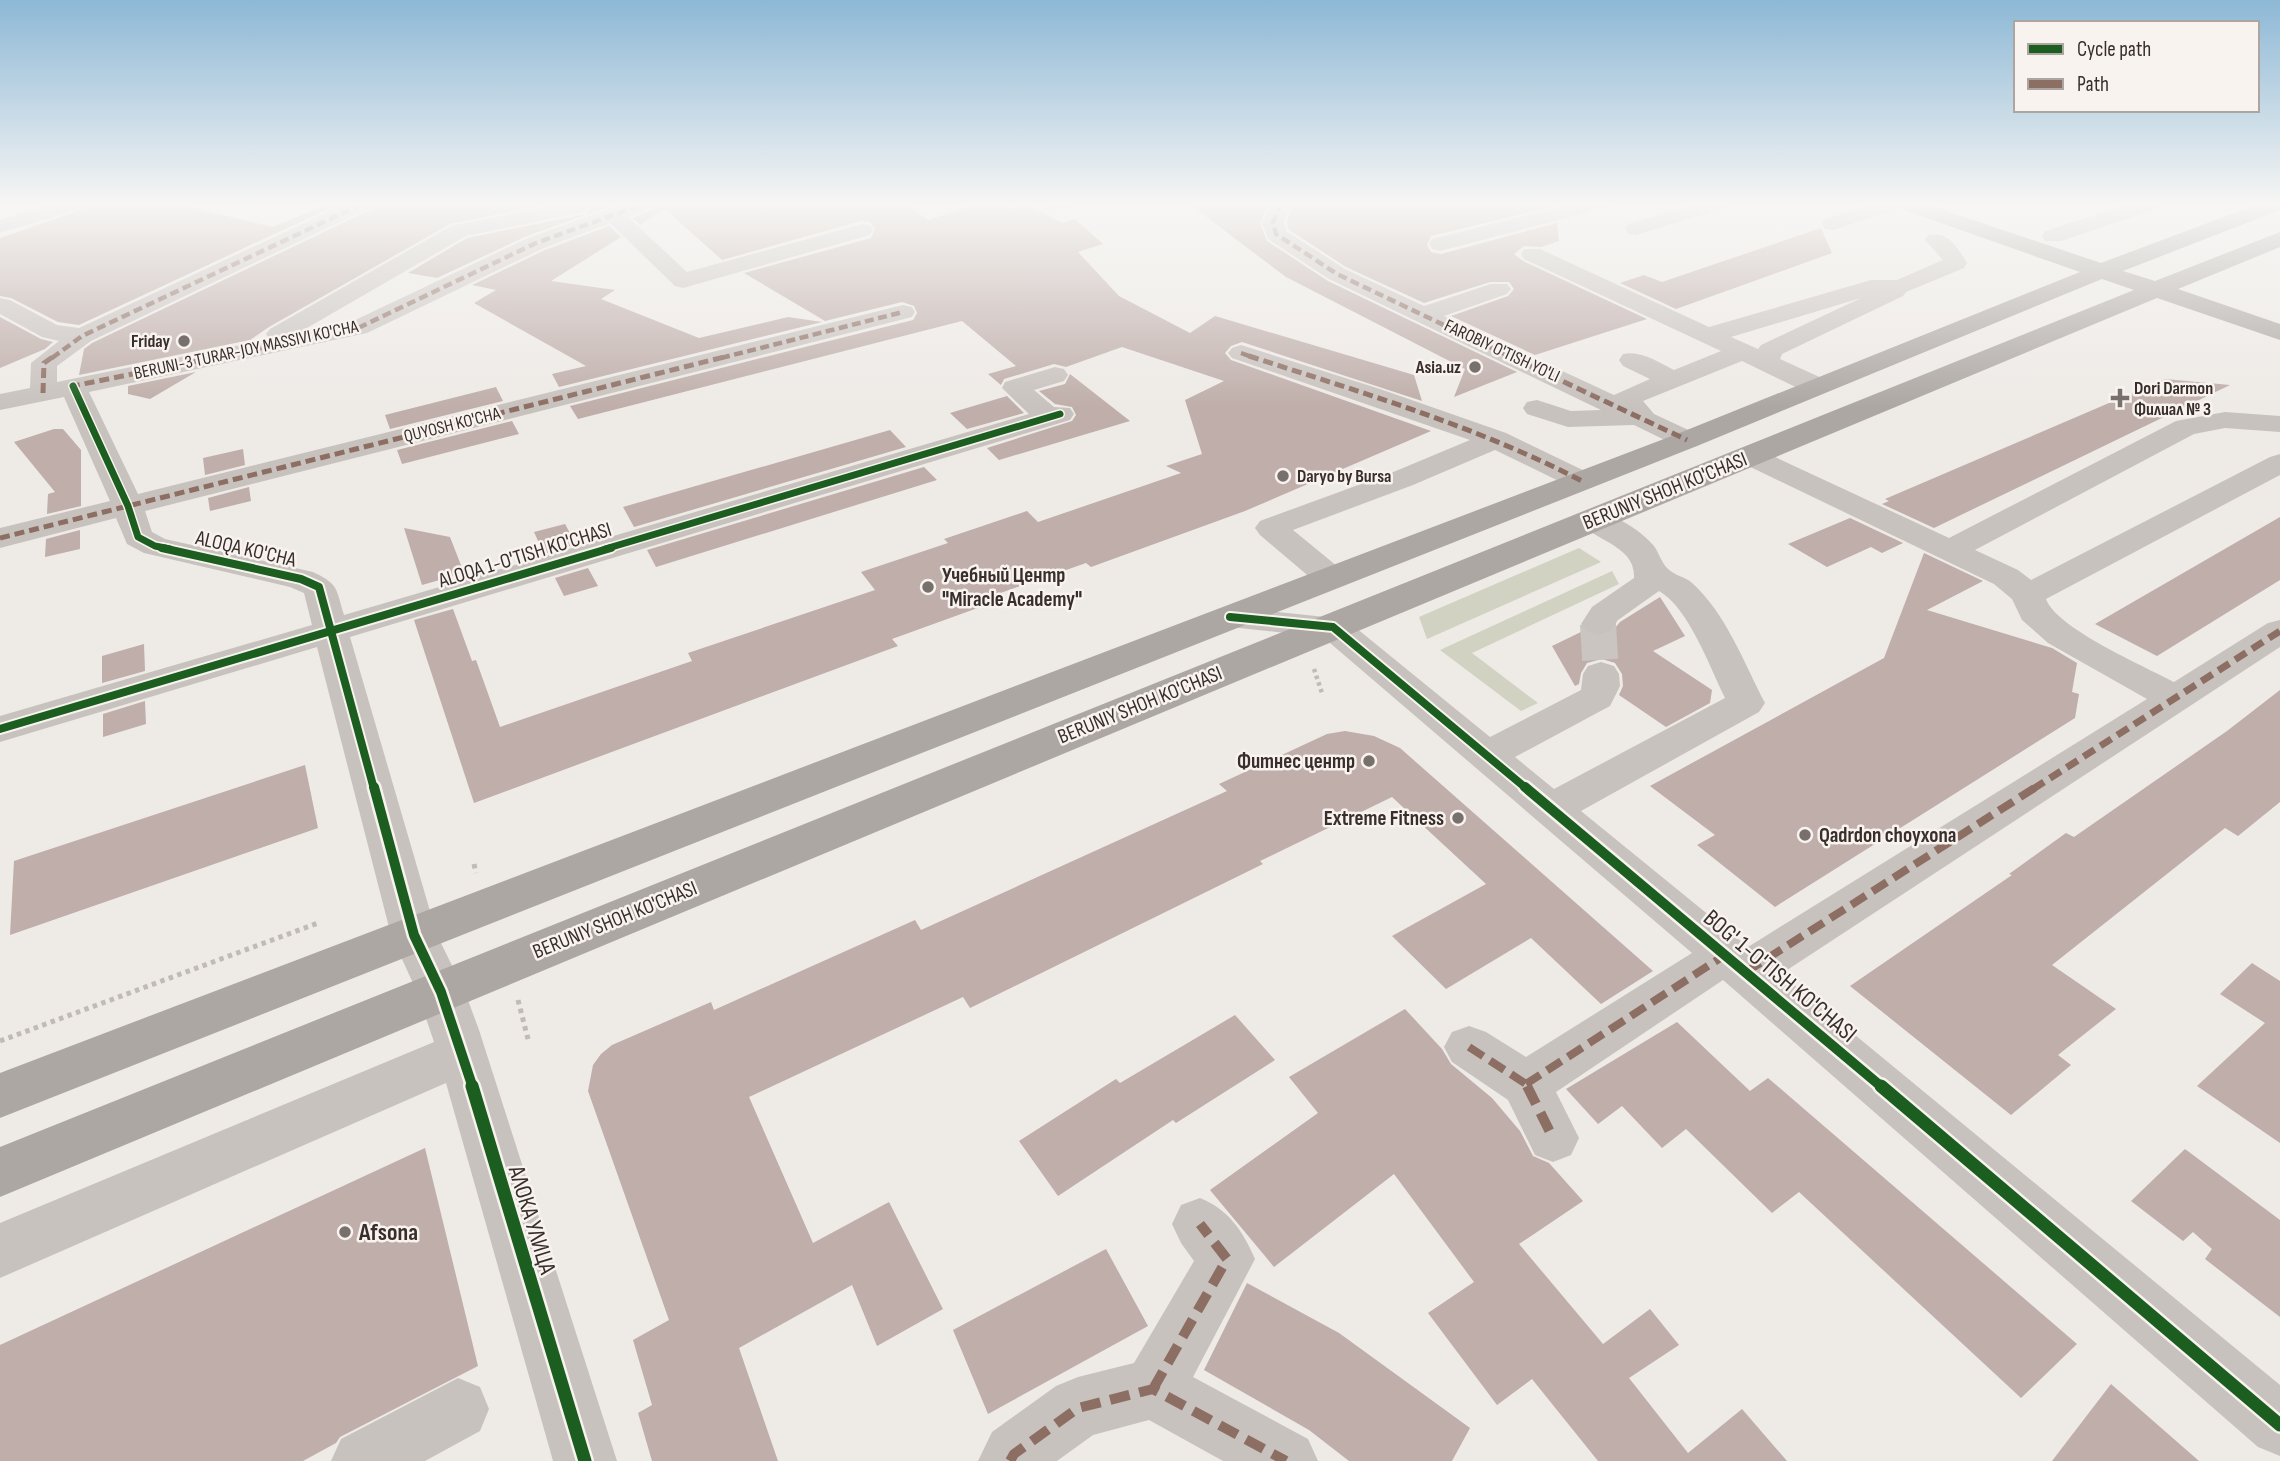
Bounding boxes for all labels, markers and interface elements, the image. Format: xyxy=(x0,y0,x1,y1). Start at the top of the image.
legend xyxy=(2014,21,2259,112)
text: Cycle path xyxy=(2077,37,2151,62)
text: Path xyxy=(2077,72,2109,97)
street label: FAROBIY O'TISH YO'LI xyxy=(1441,315,1563,387)
street label: BERUNI-3 TURAR-JOY MASSIVI KO'CHA xyxy=(132,316,360,384)
place label: Friday xyxy=(131,331,171,352)
marker: Friday xyxy=(176,333,192,349)
place label: Asia.uz xyxy=(1415,357,1461,378)
marker: Asia.uz xyxy=(1467,359,1483,375)
place label: Dori Darmon Филиал № 3 xyxy=(2134,378,2213,420)
marker: Dori Darmon Филиал № 3 xyxy=(2112,390,2128,406)
street label: QUYOSH KO'CHA xyxy=(402,403,503,447)
street label: BERUNIY SHOH KO'CHASI xyxy=(1579,447,1751,535)
place label: Daryo by Bursa xyxy=(1297,466,1391,487)
marker: Daryo by Bursa xyxy=(1275,468,1291,484)
street label: ALOQA 1-O'TISH KO'CHASI xyxy=(434,517,615,594)
street label: ALOQA KO'CHA xyxy=(192,525,300,573)
place label: Учебный Центр "Miracle Academy" xyxy=(942,563,1082,612)
marker: Учебный Центр "Miracle Academy" xyxy=(920,579,936,595)
street label: BERUNIY SHOH KO'CHASI xyxy=(1054,661,1226,749)
place label: Фитнес центр xyxy=(1237,749,1355,774)
marker: Фитнес центр xyxy=(1361,753,1377,769)
place label: Extreme Fitness xyxy=(1324,806,1444,831)
marker: Extreme Fitness xyxy=(1450,810,1466,826)
place label: Qadrdon choyxona xyxy=(1819,823,1956,848)
marker: Qadrdon choyxona xyxy=(1797,827,1813,843)
street label: BERUNIY SHOH KO'CHASI xyxy=(529,876,701,964)
street label: BOG' 1-O'TISH KO'CHASI xyxy=(1697,903,1863,1049)
street label: АЛОКА УЛИЦА xyxy=(502,1161,562,1278)
place label: Afsona xyxy=(358,1218,418,1247)
marker: Afsona xyxy=(337,1224,353,1240)

